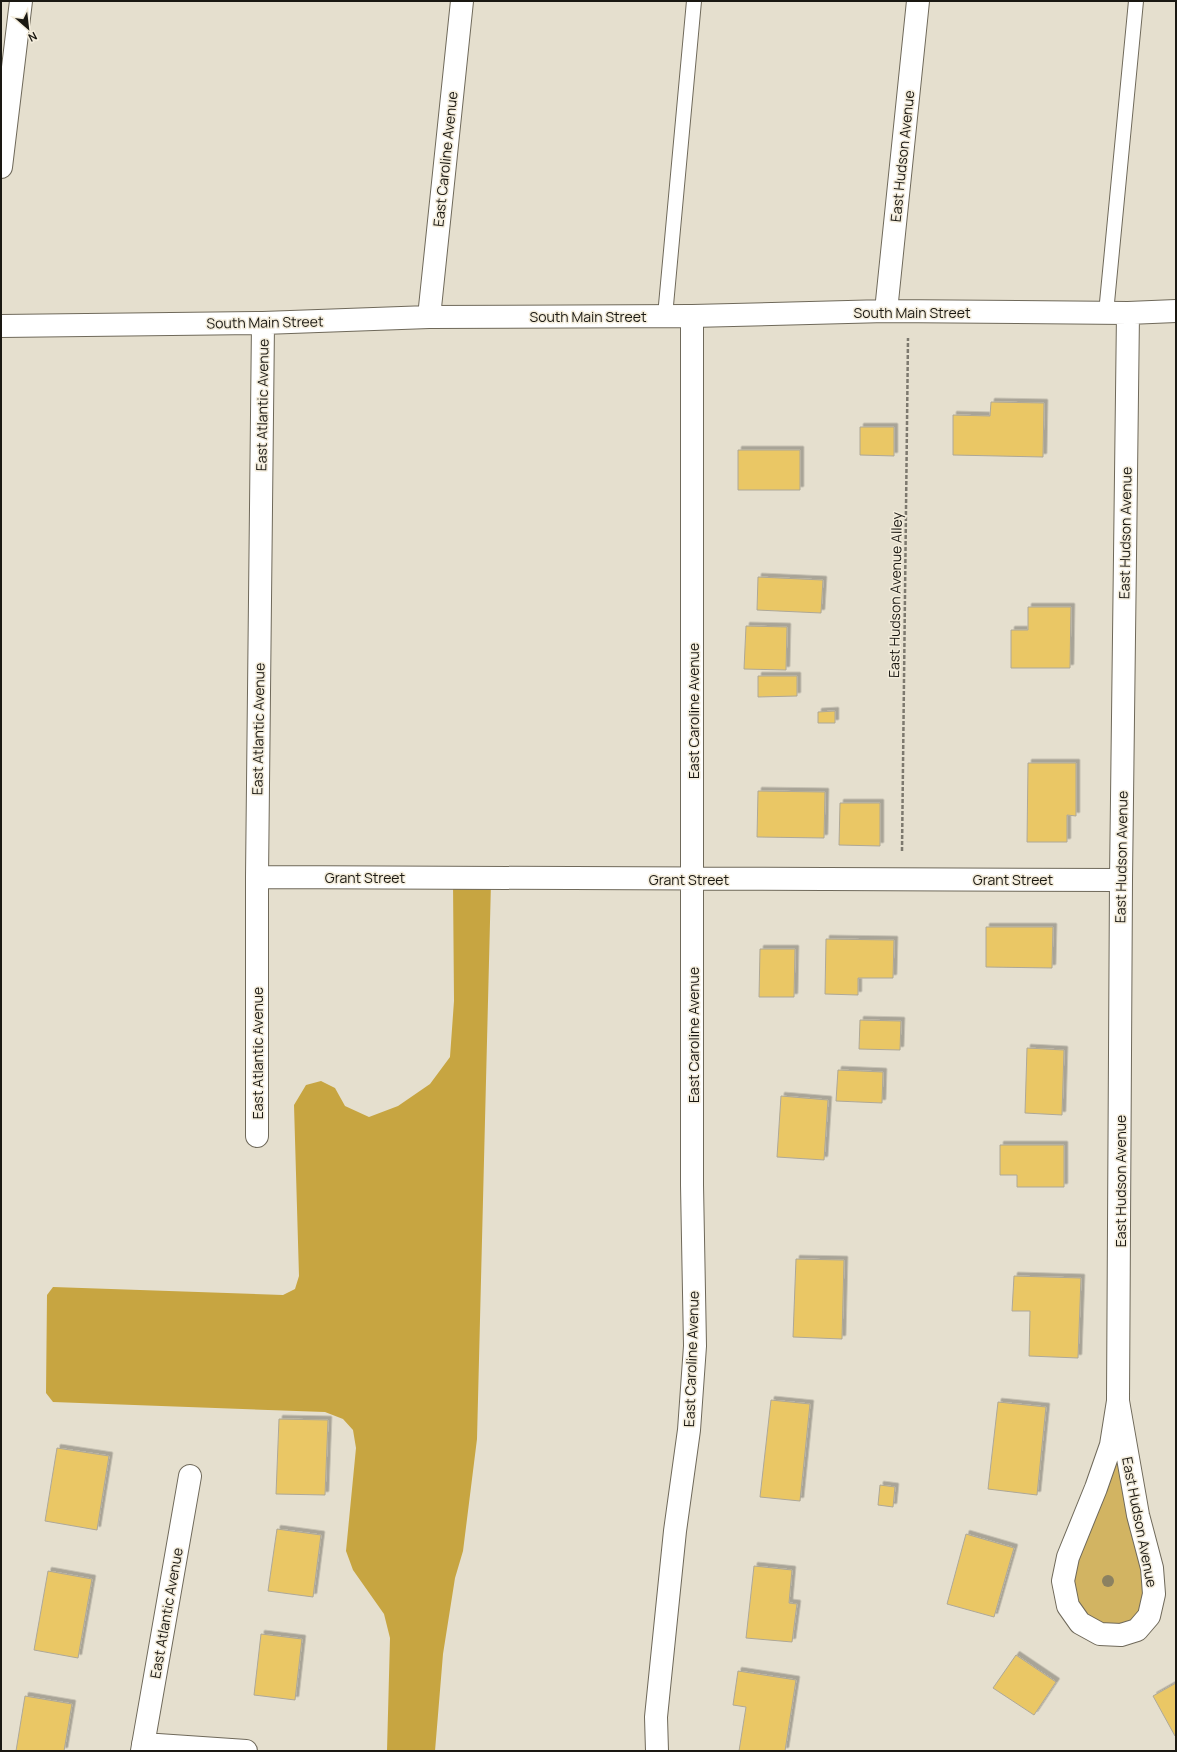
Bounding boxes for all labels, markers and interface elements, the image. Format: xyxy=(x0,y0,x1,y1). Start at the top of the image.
north arrow xyxy=(8,8,48,48)
text: N xyxy=(26,29,40,46)
street label: East Hudson Avenue xyxy=(886,89,918,223)
street label: East Caroline Avenue xyxy=(428,90,462,228)
street label: South Main Street xyxy=(854,303,971,322)
street label: South Main Street xyxy=(530,307,647,326)
street label: South Main Street xyxy=(206,311,324,333)
street label: East Atlantic Avenue xyxy=(251,339,273,471)
street label: East Hudson Avenue xyxy=(1114,467,1136,599)
street label: East Hudson Avenue Alley xyxy=(884,511,906,678)
street label: East Caroline Avenue xyxy=(684,643,703,779)
street label: East Atlantic Avenue xyxy=(247,663,269,795)
street label: East Hudson Avenue xyxy=(1110,791,1132,923)
street label: Grant Street xyxy=(325,868,406,887)
street label: Grant Street xyxy=(649,870,730,889)
street label: Grant Street xyxy=(973,870,1054,889)
street label: East Caroline Avenue xyxy=(684,967,703,1103)
street label: East Atlantic Avenue xyxy=(248,987,267,1119)
street label: East Hudson Avenue xyxy=(1111,1115,1130,1247)
street label: East Caroline Avenue xyxy=(679,1291,703,1427)
street label: East Hudson Avenue xyxy=(1118,1455,1162,1589)
street label: East Atlantic Avenue xyxy=(145,1546,187,1680)

